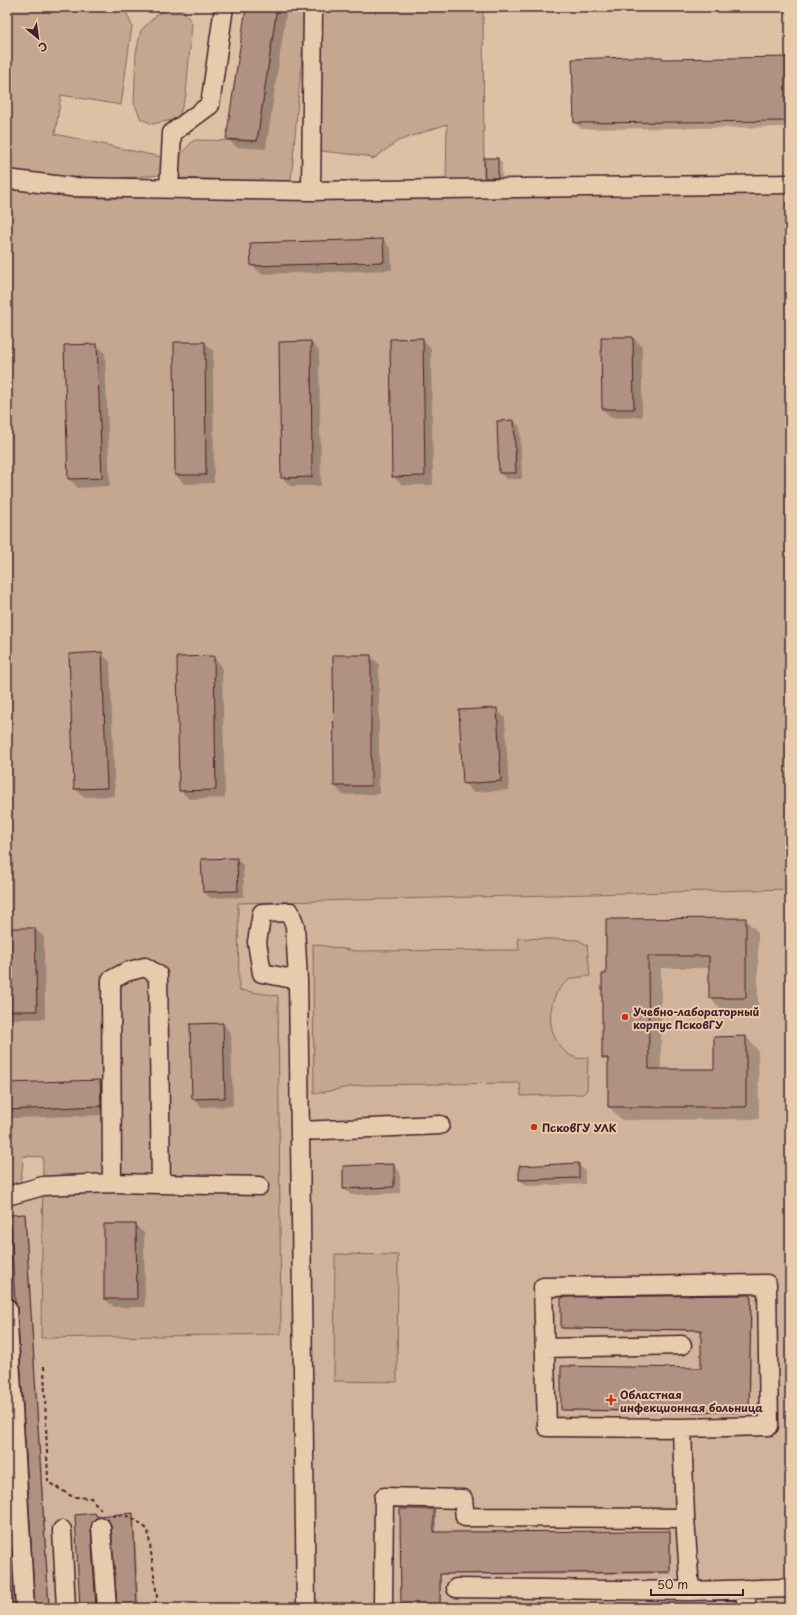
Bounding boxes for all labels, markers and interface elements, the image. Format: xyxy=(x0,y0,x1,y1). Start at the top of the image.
north arrow xyxy=(18,18,58,58)
text: С xyxy=(35,38,51,57)
place label: Учебно-лабораторный корпус ПсковГУ xyxy=(633,1003,760,1033)
marker: Учебно-лабораторный корпус ПсковГУ xyxy=(620,1012,630,1022)
place label: ПсковГУ УЛК xyxy=(542,1119,617,1136)
marker: ПсковГУ УЛК xyxy=(529,1122,539,1132)
place label: Областная инфекционная больница xyxy=(620,1386,763,1416)
marker: Областная инфекционная больница xyxy=(605,1394,617,1406)
scale bar xyxy=(651,1571,743,1597)
text: 50 m xyxy=(657,1575,688,1593)

